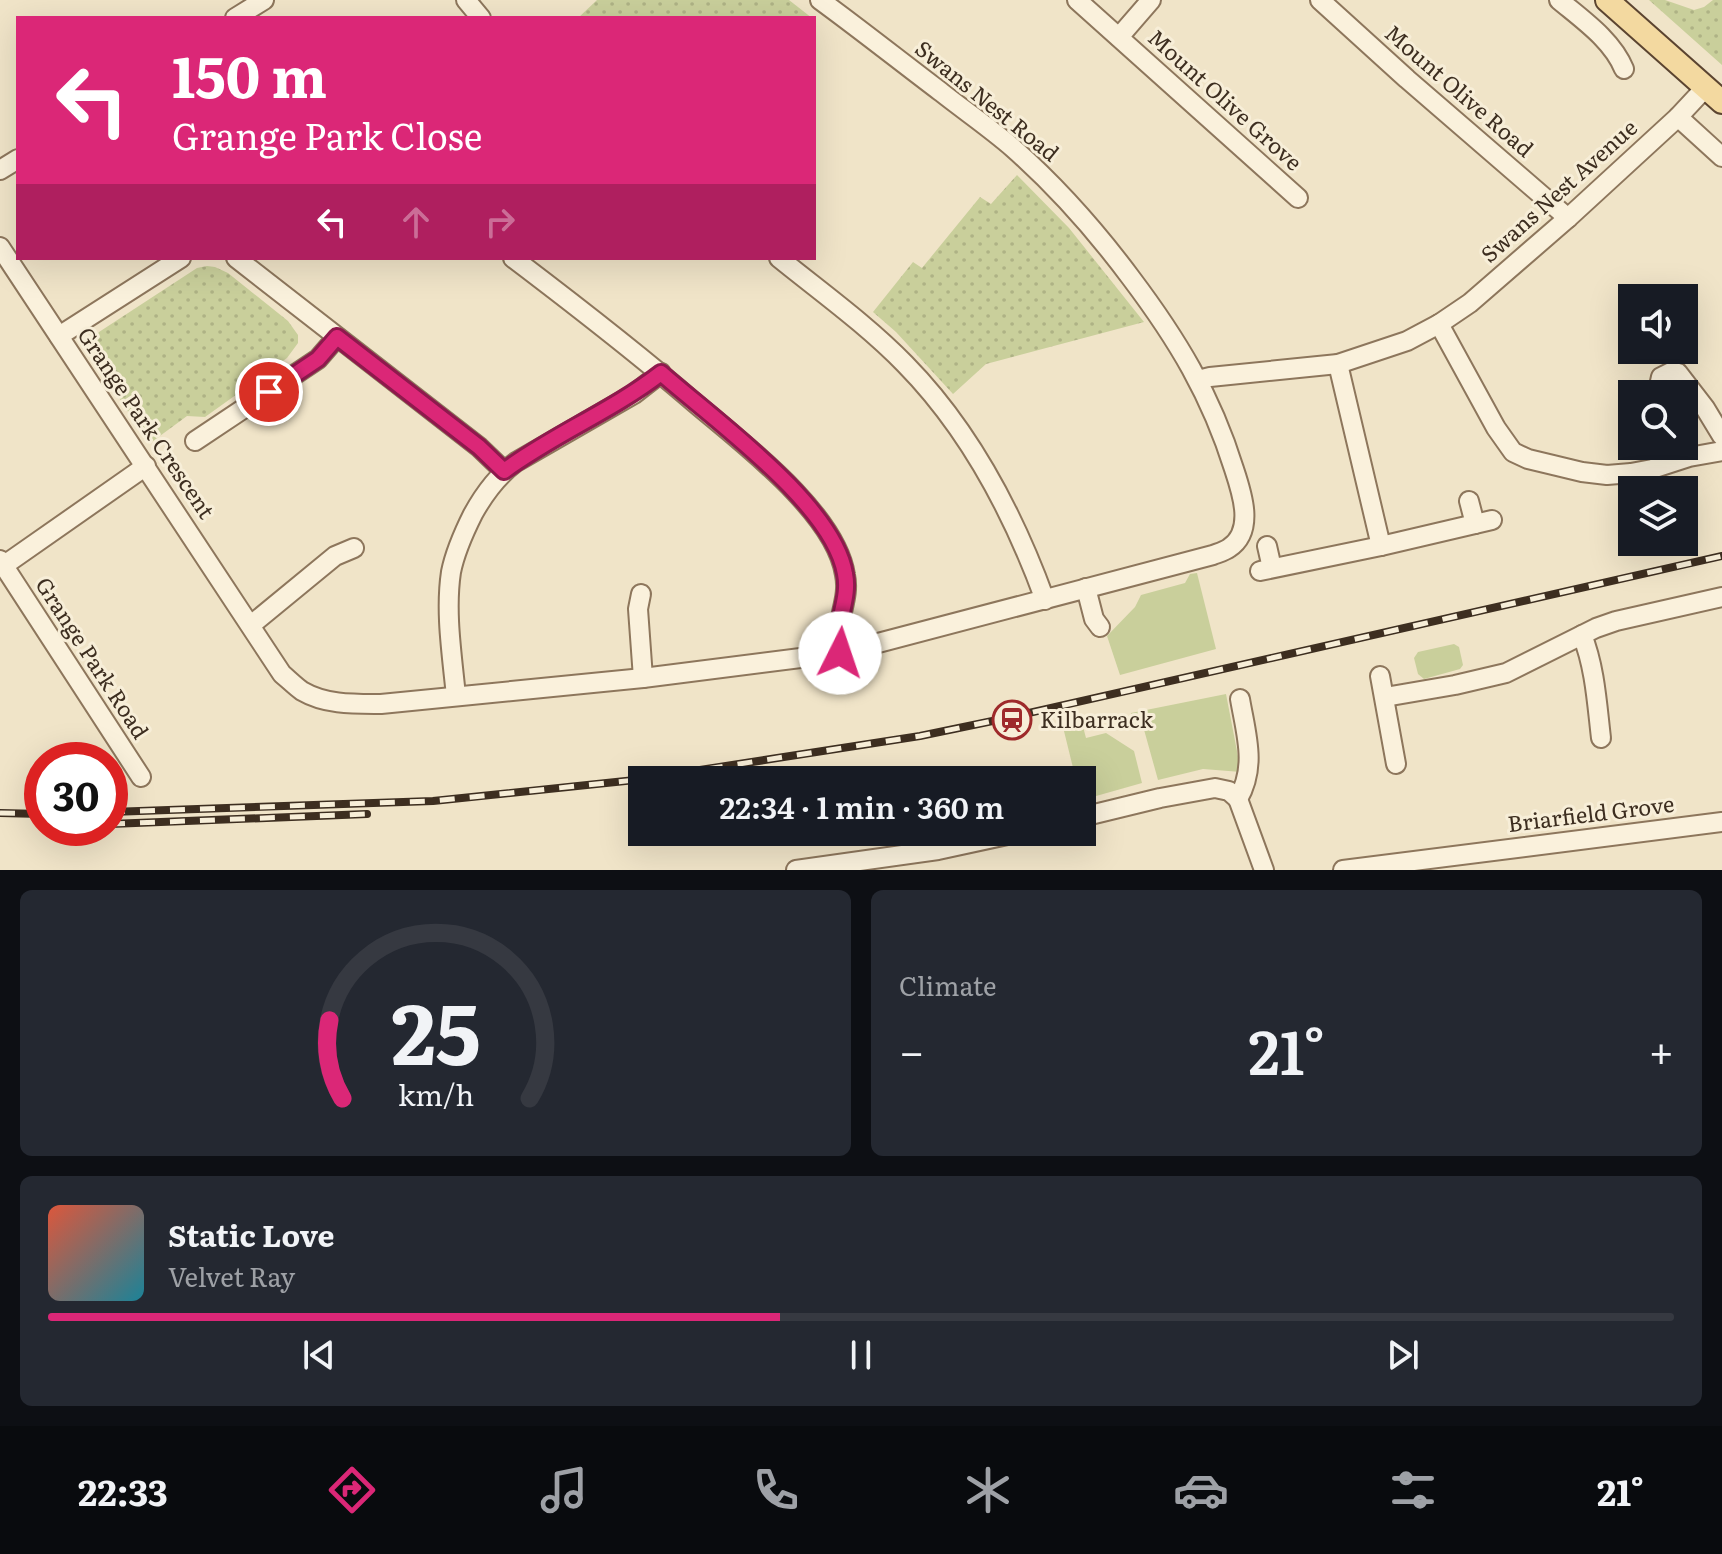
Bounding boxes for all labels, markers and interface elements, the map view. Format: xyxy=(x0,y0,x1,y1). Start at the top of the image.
street label: Mount Olive Road xyxy=(1378,16,1542,164)
street label: Mount Olive Grove xyxy=(1142,21,1310,177)
street label: Swans Nest Road xyxy=(909,31,1067,168)
text: 150 m xyxy=(172,32,327,115)
icon: left xyxy=(40,48,144,152)
text: Grange Park Close xyxy=(172,108,482,161)
street label: Swans Nest Avenue xyxy=(1472,111,1644,269)
icon: left xyxy=(310,200,354,244)
icon: ahead xyxy=(394,200,438,244)
icon: right xyxy=(478,200,522,244)
map controls xyxy=(1618,284,1698,556)
button: sound xyxy=(1618,284,1698,364)
street label: Grange Park Crescent xyxy=(71,320,224,525)
pin xyxy=(235,358,303,426)
icon: arrive xyxy=(247,370,291,414)
button: search xyxy=(1618,380,1698,460)
button: layers xyxy=(1618,476,1698,556)
street label: Grange Park Road xyxy=(29,570,158,745)
position arrow xyxy=(798,611,882,695)
station icon: Kilbarrack xyxy=(991,699,1033,741)
place label: Kilbarrack xyxy=(1040,702,1154,735)
speed limit sign: 30 xyxy=(24,742,128,846)
text: 22:34 · 1 min · 360 m xyxy=(720,784,1004,828)
street label: Briarfield Grove xyxy=(1506,786,1676,839)
text: Climate xyxy=(899,965,997,1004)
text: 25 xyxy=(391,967,480,1091)
text: 21° xyxy=(1248,1004,1325,1093)
text: − xyxy=(899,1016,925,1082)
text: + xyxy=(1648,1016,1674,1082)
text: km/h xyxy=(397,1072,474,1115)
text: Static Love xyxy=(168,1212,335,1256)
text: Velvet Ray xyxy=(168,1256,295,1295)
icon: previous xyxy=(297,1333,341,1377)
icon: pause xyxy=(839,1333,883,1377)
icon: next xyxy=(1381,1333,1425,1377)
icon: directions xyxy=(324,1462,380,1518)
icon: music xyxy=(536,1462,592,1518)
icon: phone xyxy=(748,1462,804,1518)
icon: climate xyxy=(960,1462,1016,1518)
icon: car xyxy=(1173,1462,1229,1518)
icon: filters xyxy=(1385,1462,1441,1518)
text: 22:33 xyxy=(78,1464,168,1517)
text: 21° xyxy=(1597,1464,1644,1517)

